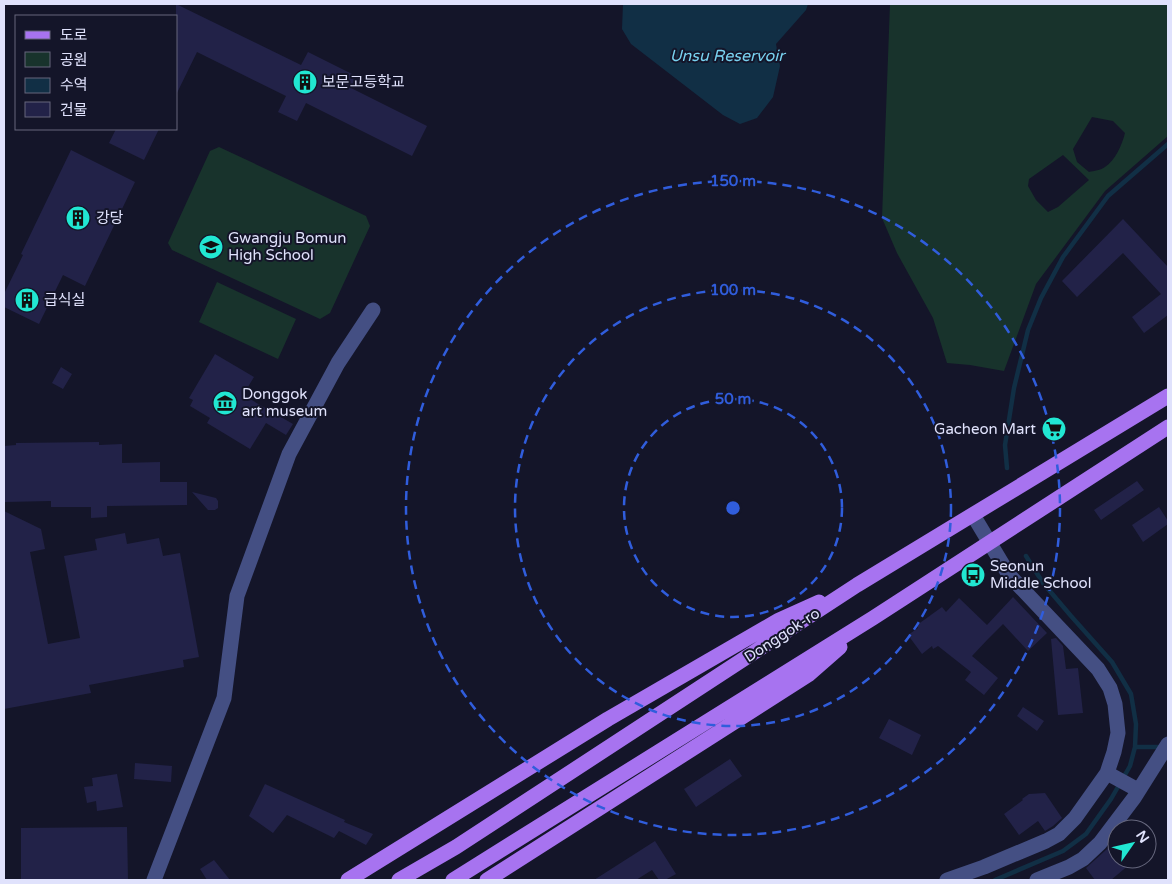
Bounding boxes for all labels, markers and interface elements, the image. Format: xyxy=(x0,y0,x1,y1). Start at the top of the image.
legend xyxy=(15,15,178,130)
text: 도로 xyxy=(60,26,88,44)
water label: Unsu Reservoir xyxy=(670,46,786,66)
text: 공원 xyxy=(60,51,88,69)
building icon: 보문고등학교 xyxy=(292,69,318,95)
place label: 보문고등학교 xyxy=(322,73,405,91)
text: 수역 xyxy=(60,76,88,94)
text: 건물 xyxy=(60,101,88,119)
text: 150 m xyxy=(710,172,756,190)
building icon: 강당 xyxy=(65,205,91,231)
place label: 강당 xyxy=(96,209,124,227)
place label: Gwangju Bomun High School xyxy=(228,229,346,264)
school or university icon: Gwangju Bomun High School xyxy=(198,234,224,260)
text: 100 m xyxy=(710,281,756,299)
building icon: 급식실 xyxy=(14,287,40,313)
place label: 급식실 xyxy=(44,291,85,309)
place label: Donggok art museum xyxy=(242,385,327,420)
museum icon: Donggok art museum xyxy=(212,390,238,416)
text: 50 m xyxy=(715,390,751,408)
supermarket icon: Gacheon Mart xyxy=(1041,416,1067,442)
place label: Gacheon Mart xyxy=(934,420,1036,438)
centre of rings xyxy=(724,499,742,517)
place label: Seonun Middle School xyxy=(990,557,1091,592)
bus stop icon: Seonun Middle School xyxy=(960,562,986,588)
street label: Donggok-ro xyxy=(741,604,823,666)
north arrow xyxy=(1107,819,1157,869)
text: N xyxy=(1132,828,1153,846)

